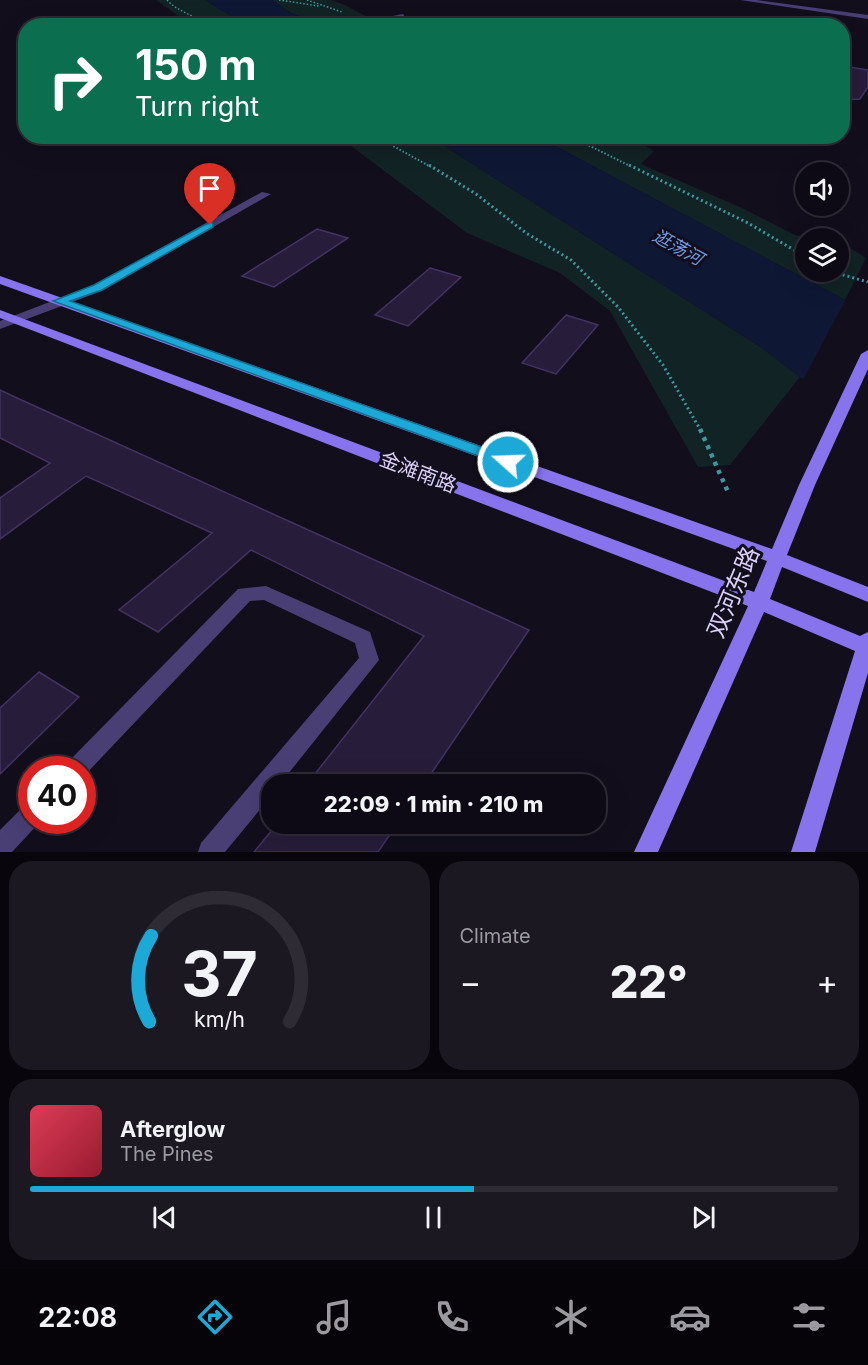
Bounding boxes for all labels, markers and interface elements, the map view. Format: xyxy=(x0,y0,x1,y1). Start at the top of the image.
text: 150 m xyxy=(135,39,257,90)
icon: right xyxy=(36,42,114,120)
text: Turn right xyxy=(135,90,259,123)
map controls xyxy=(795,162,849,282)
button: sound xyxy=(795,162,849,216)
pin xyxy=(184,163,235,225)
icon: arrive xyxy=(193,172,226,205)
water label: 逛荡河 xyxy=(649,225,709,271)
button: layers xyxy=(795,228,849,282)
position arrow xyxy=(476,430,540,494)
street label: 金滩南路 xyxy=(376,446,460,498)
street label: 双河东路 xyxy=(701,542,765,642)
speed limit sign: 40 xyxy=(18,756,96,834)
text: 22:09 · 1 min · 210 m xyxy=(324,791,543,817)
text: Climate xyxy=(460,924,531,948)
text: 37 xyxy=(181,936,258,1011)
text: 22° xyxy=(610,954,688,1009)
text: − xyxy=(460,962,481,1002)
text: + xyxy=(816,962,838,1002)
text: km/h xyxy=(194,1007,245,1033)
text: Afterglow xyxy=(120,1116,225,1142)
text: The Pines xyxy=(120,1142,214,1166)
icon: previous xyxy=(148,1201,181,1234)
icon: pause xyxy=(417,1201,450,1234)
icon: next xyxy=(687,1201,720,1234)
icon: directions xyxy=(194,1296,236,1338)
icon: music xyxy=(313,1296,355,1338)
icon: phone xyxy=(431,1296,473,1338)
icon: climate xyxy=(550,1296,592,1338)
icon: car xyxy=(669,1296,711,1338)
icon: filters xyxy=(788,1296,830,1338)
text: 22:08 xyxy=(38,1301,117,1334)

